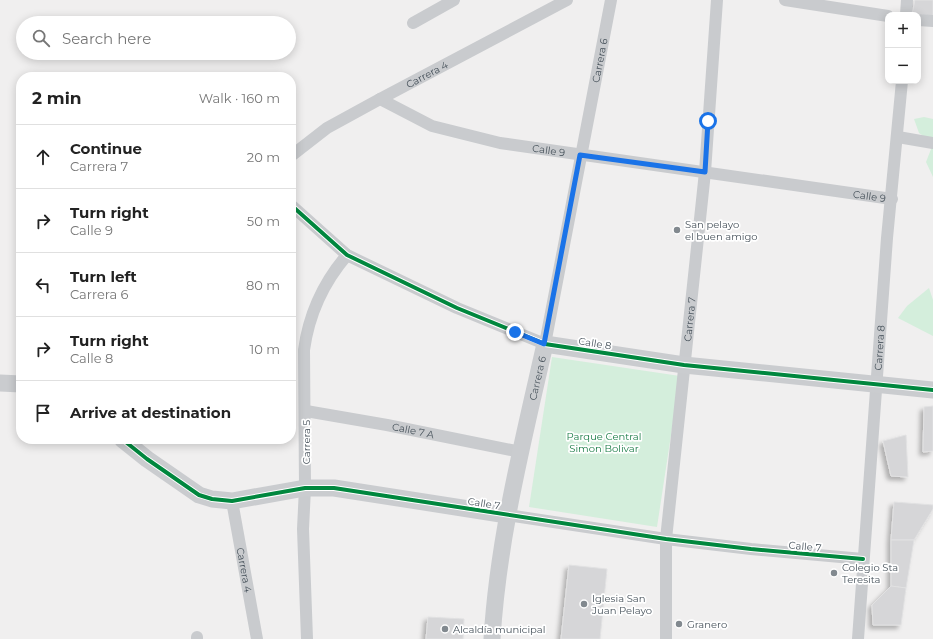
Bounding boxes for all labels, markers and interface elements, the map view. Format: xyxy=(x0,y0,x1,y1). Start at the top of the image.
map controls xyxy=(885,12,921,84)
button: + xyxy=(885,12,921,48)
search box xyxy=(16,16,296,60)
icon: search xyxy=(30,27,52,49)
text: Search here xyxy=(62,29,151,48)
street label: Carrera 6 xyxy=(589,37,611,84)
button: − xyxy=(885,48,921,84)
street label: Carrera 4 xyxy=(404,58,451,91)
text: 2 min xyxy=(32,88,82,108)
text: Walk · 160 m xyxy=(199,90,280,106)
route start xyxy=(699,112,717,130)
text: Continue xyxy=(70,139,142,158)
street label: Calle 9 xyxy=(531,142,566,159)
icon: ahead xyxy=(32,146,54,168)
text: 20 m xyxy=(247,149,280,165)
text: Carrera 7 xyxy=(70,158,128,174)
street label: Calle 9 xyxy=(852,188,887,205)
text: Turn right xyxy=(70,203,149,222)
icon: right xyxy=(32,210,54,232)
text: 50 m xyxy=(247,213,280,229)
place label: San pelayo el buen amigo xyxy=(685,218,758,243)
text: Calle 9 xyxy=(70,222,113,238)
marker: San pelayo el buen amigo xyxy=(672,225,682,235)
text: Turn left xyxy=(70,267,137,286)
icon: left xyxy=(32,274,54,296)
text: 80 m xyxy=(246,277,280,293)
text: Carrera 6 xyxy=(70,286,128,302)
street label: Carrera 7 xyxy=(681,296,699,342)
route end xyxy=(506,323,524,341)
street label: Carrera 8 xyxy=(871,325,888,371)
text: Turn right xyxy=(70,331,149,350)
street label: Calle 8 xyxy=(577,334,612,353)
icon: right xyxy=(32,338,54,360)
text: 10 m xyxy=(250,341,280,357)
text: Calle 8 xyxy=(70,350,113,366)
street label: Carrera 6 xyxy=(526,355,549,402)
icon: arrive xyxy=(32,402,54,424)
text: Arrive at destination xyxy=(70,403,231,422)
street label: Carrera 5 xyxy=(300,419,313,464)
street label: Calle 7 A xyxy=(391,420,436,442)
park label: Parque Central Simon Bolivar xyxy=(567,430,641,455)
street label: Calle 7 xyxy=(467,495,501,512)
street label: Calle 7 xyxy=(788,539,822,554)
street label: Carrera 4 xyxy=(234,546,255,594)
place label: Colegio Sta Teresita xyxy=(842,561,898,586)
marker: Colegio Sta Teresita xyxy=(829,568,839,578)
place label: Iglesia San Juan Pelayo xyxy=(591,592,652,617)
marker: Iglesia San Juan Pelayo xyxy=(579,599,589,609)
place label: Granero xyxy=(687,618,727,631)
marker: Granero xyxy=(674,619,684,629)
place label: Alcaldía municipal xyxy=(453,623,545,636)
marker: Alcaldía municipal xyxy=(440,624,450,634)

